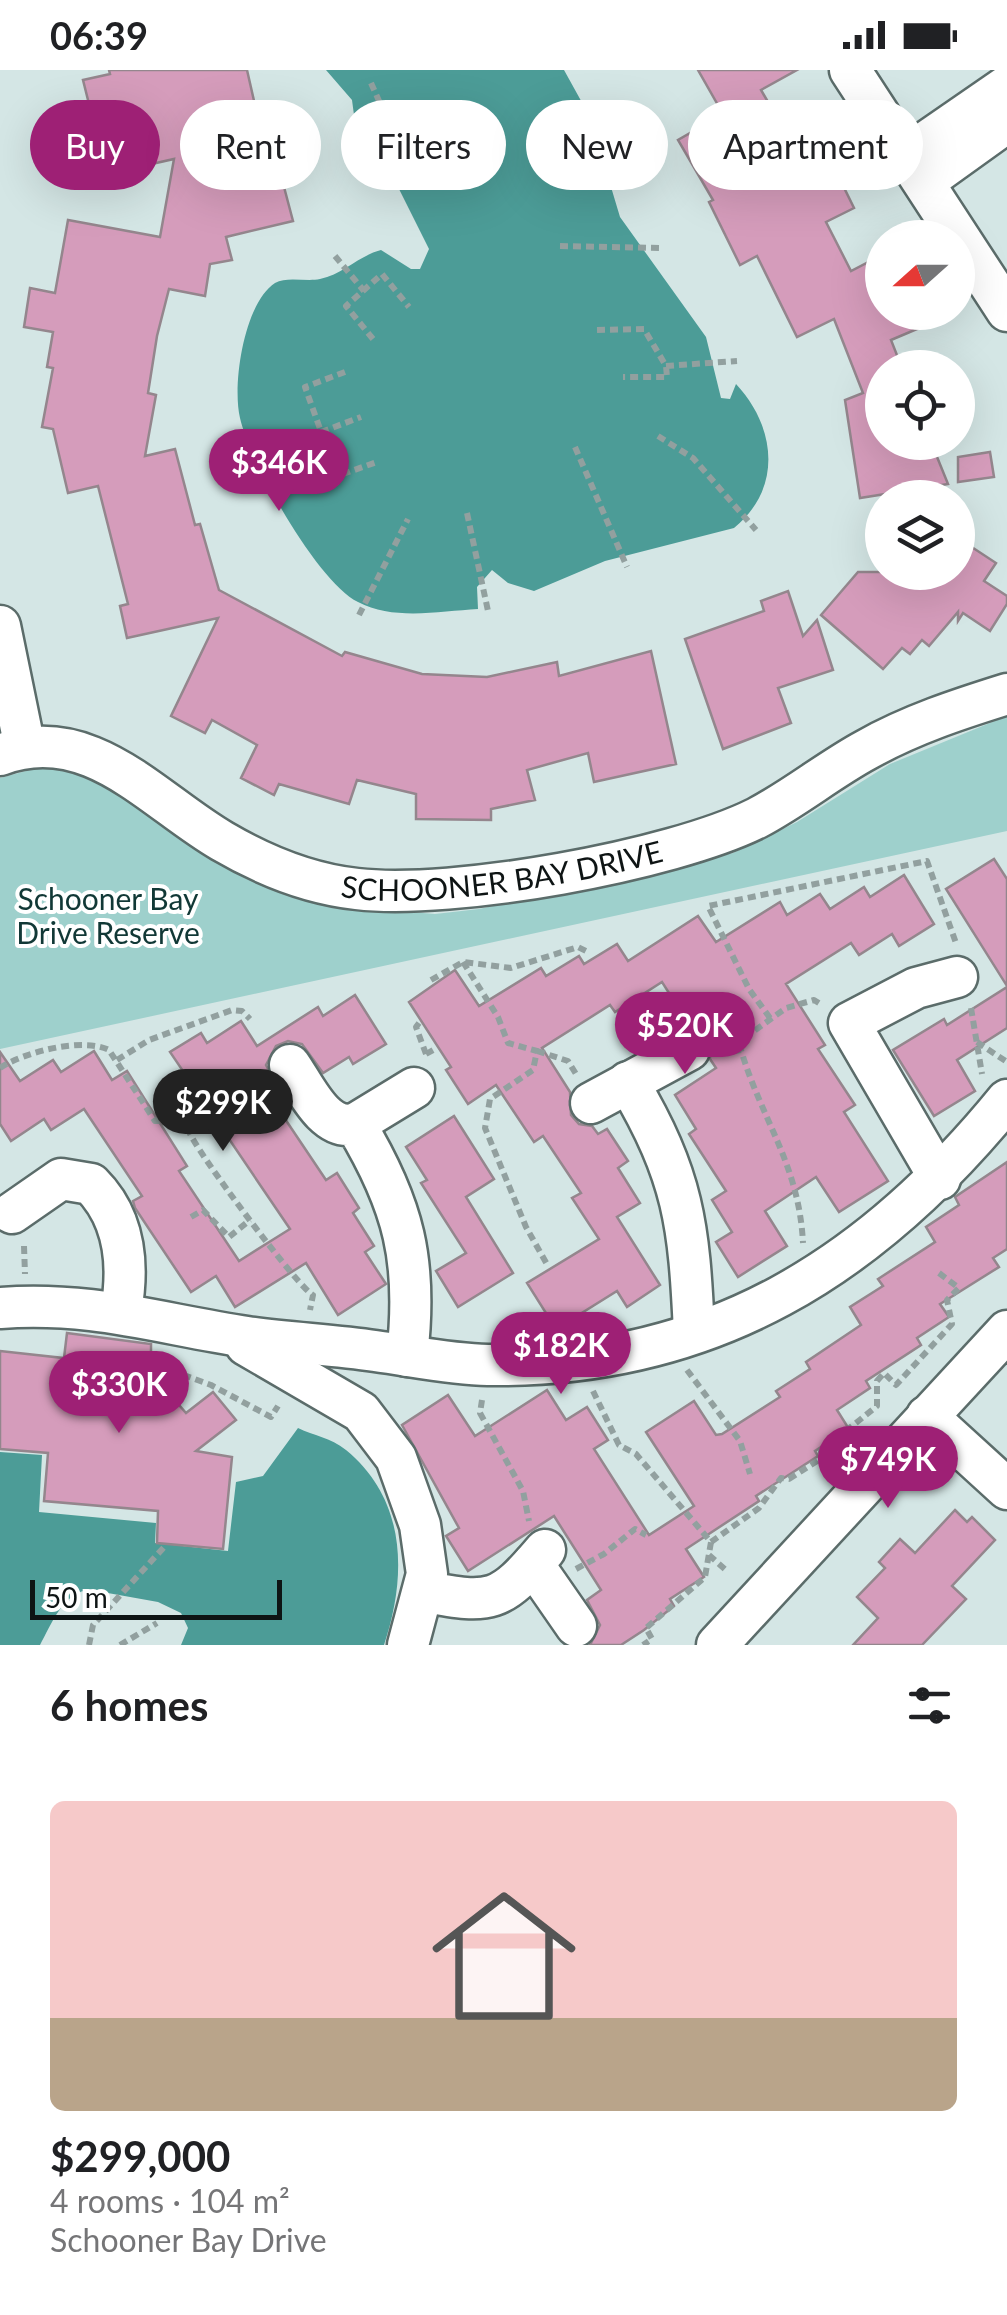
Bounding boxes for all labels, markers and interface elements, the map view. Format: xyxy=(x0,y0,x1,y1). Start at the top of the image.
text: 06:39 xyxy=(50,12,148,58)
chip: Buy xyxy=(30,100,160,190)
chip: Rent xyxy=(180,100,321,190)
chip: Filters xyxy=(341,100,506,190)
chip: New xyxy=(526,100,668,190)
chip: Apartment xyxy=(688,100,923,190)
north arrow xyxy=(865,220,975,330)
map controls xyxy=(865,220,975,590)
button: locate xyxy=(865,350,975,460)
pin: $346K xyxy=(209,429,349,514)
text: $346K xyxy=(231,442,327,481)
button: layers xyxy=(865,480,975,590)
street label: SCHOONER BAY DRIVE xyxy=(339,832,666,907)
park label: Schooner Bay Drive Reserve xyxy=(16,880,200,950)
pin: $520K xyxy=(615,992,755,1077)
text: $520K xyxy=(637,1005,733,1044)
pin: $299K xyxy=(153,1069,293,1154)
text: $299K xyxy=(175,1082,271,1121)
pin: $182K xyxy=(491,1312,631,1397)
text: $182K xyxy=(513,1325,609,1364)
pin: $330K xyxy=(49,1351,189,1436)
text: $330K xyxy=(71,1364,167,1403)
pin: $749K xyxy=(818,1426,958,1511)
text: $749K xyxy=(840,1439,936,1478)
scale bar xyxy=(30,1575,282,1620)
text: 50 m xyxy=(45,1580,108,1614)
icon: filters xyxy=(902,1678,957,1733)
text: 6 homes xyxy=(50,1680,208,1730)
icon: home xyxy=(414,1866,594,2046)
text: $299,000 xyxy=(50,2131,230,2181)
text: 4 rooms · 104 m² xyxy=(50,2181,290,2220)
text: Schooner Bay Drive xyxy=(50,2220,327,2259)

